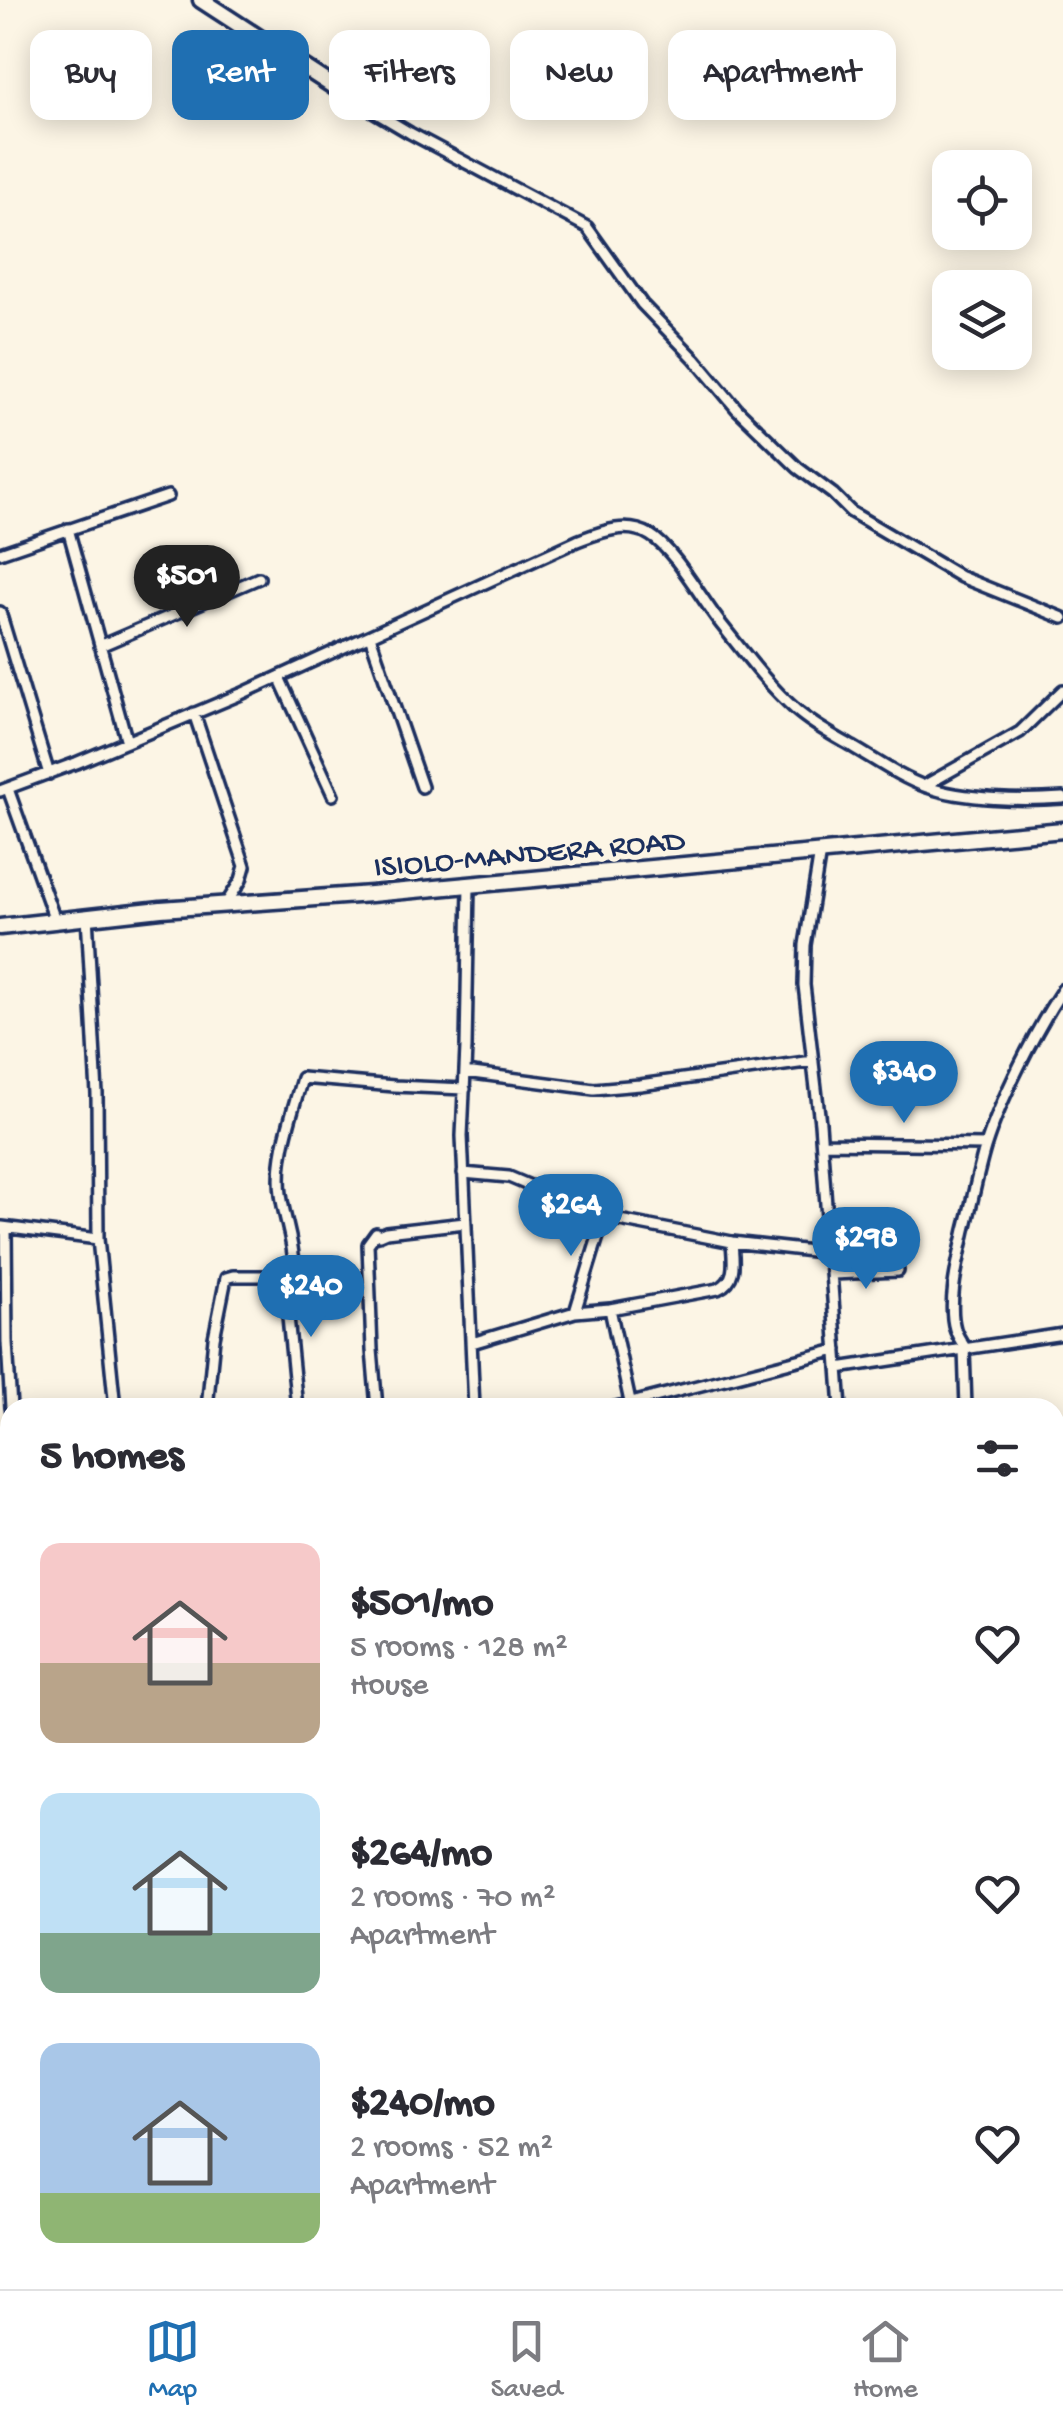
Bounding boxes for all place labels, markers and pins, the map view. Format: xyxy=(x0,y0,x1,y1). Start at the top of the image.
pin: $501 xyxy=(128,545,246,630)
pin: $340 xyxy=(845,1041,963,1126)
pin: $264 xyxy=(512,1174,630,1259)
pin: $298 xyxy=(807,1207,925,1292)
pin: $240 xyxy=(252,1255,370,1340)

